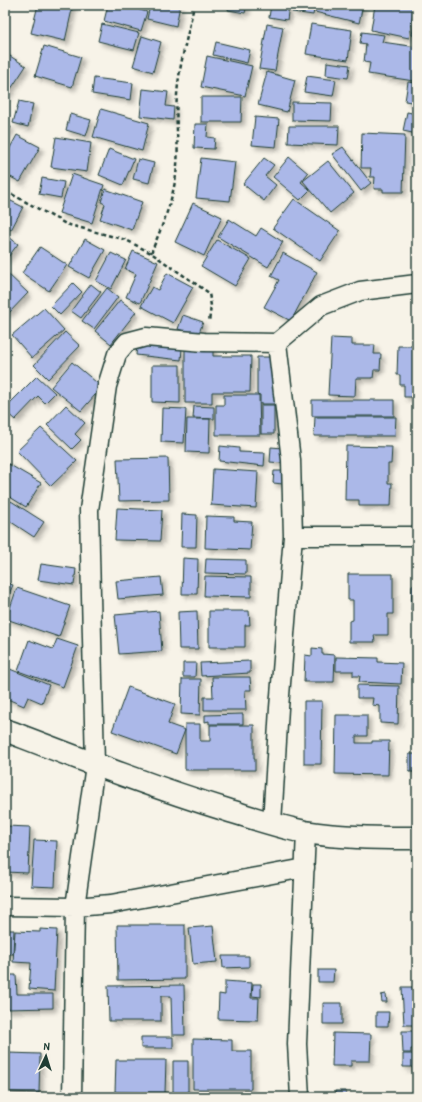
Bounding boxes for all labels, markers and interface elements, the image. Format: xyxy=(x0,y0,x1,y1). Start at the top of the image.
north arrow xyxy=(26,1036,66,1076)
text: N xyxy=(43,1039,50,1053)

